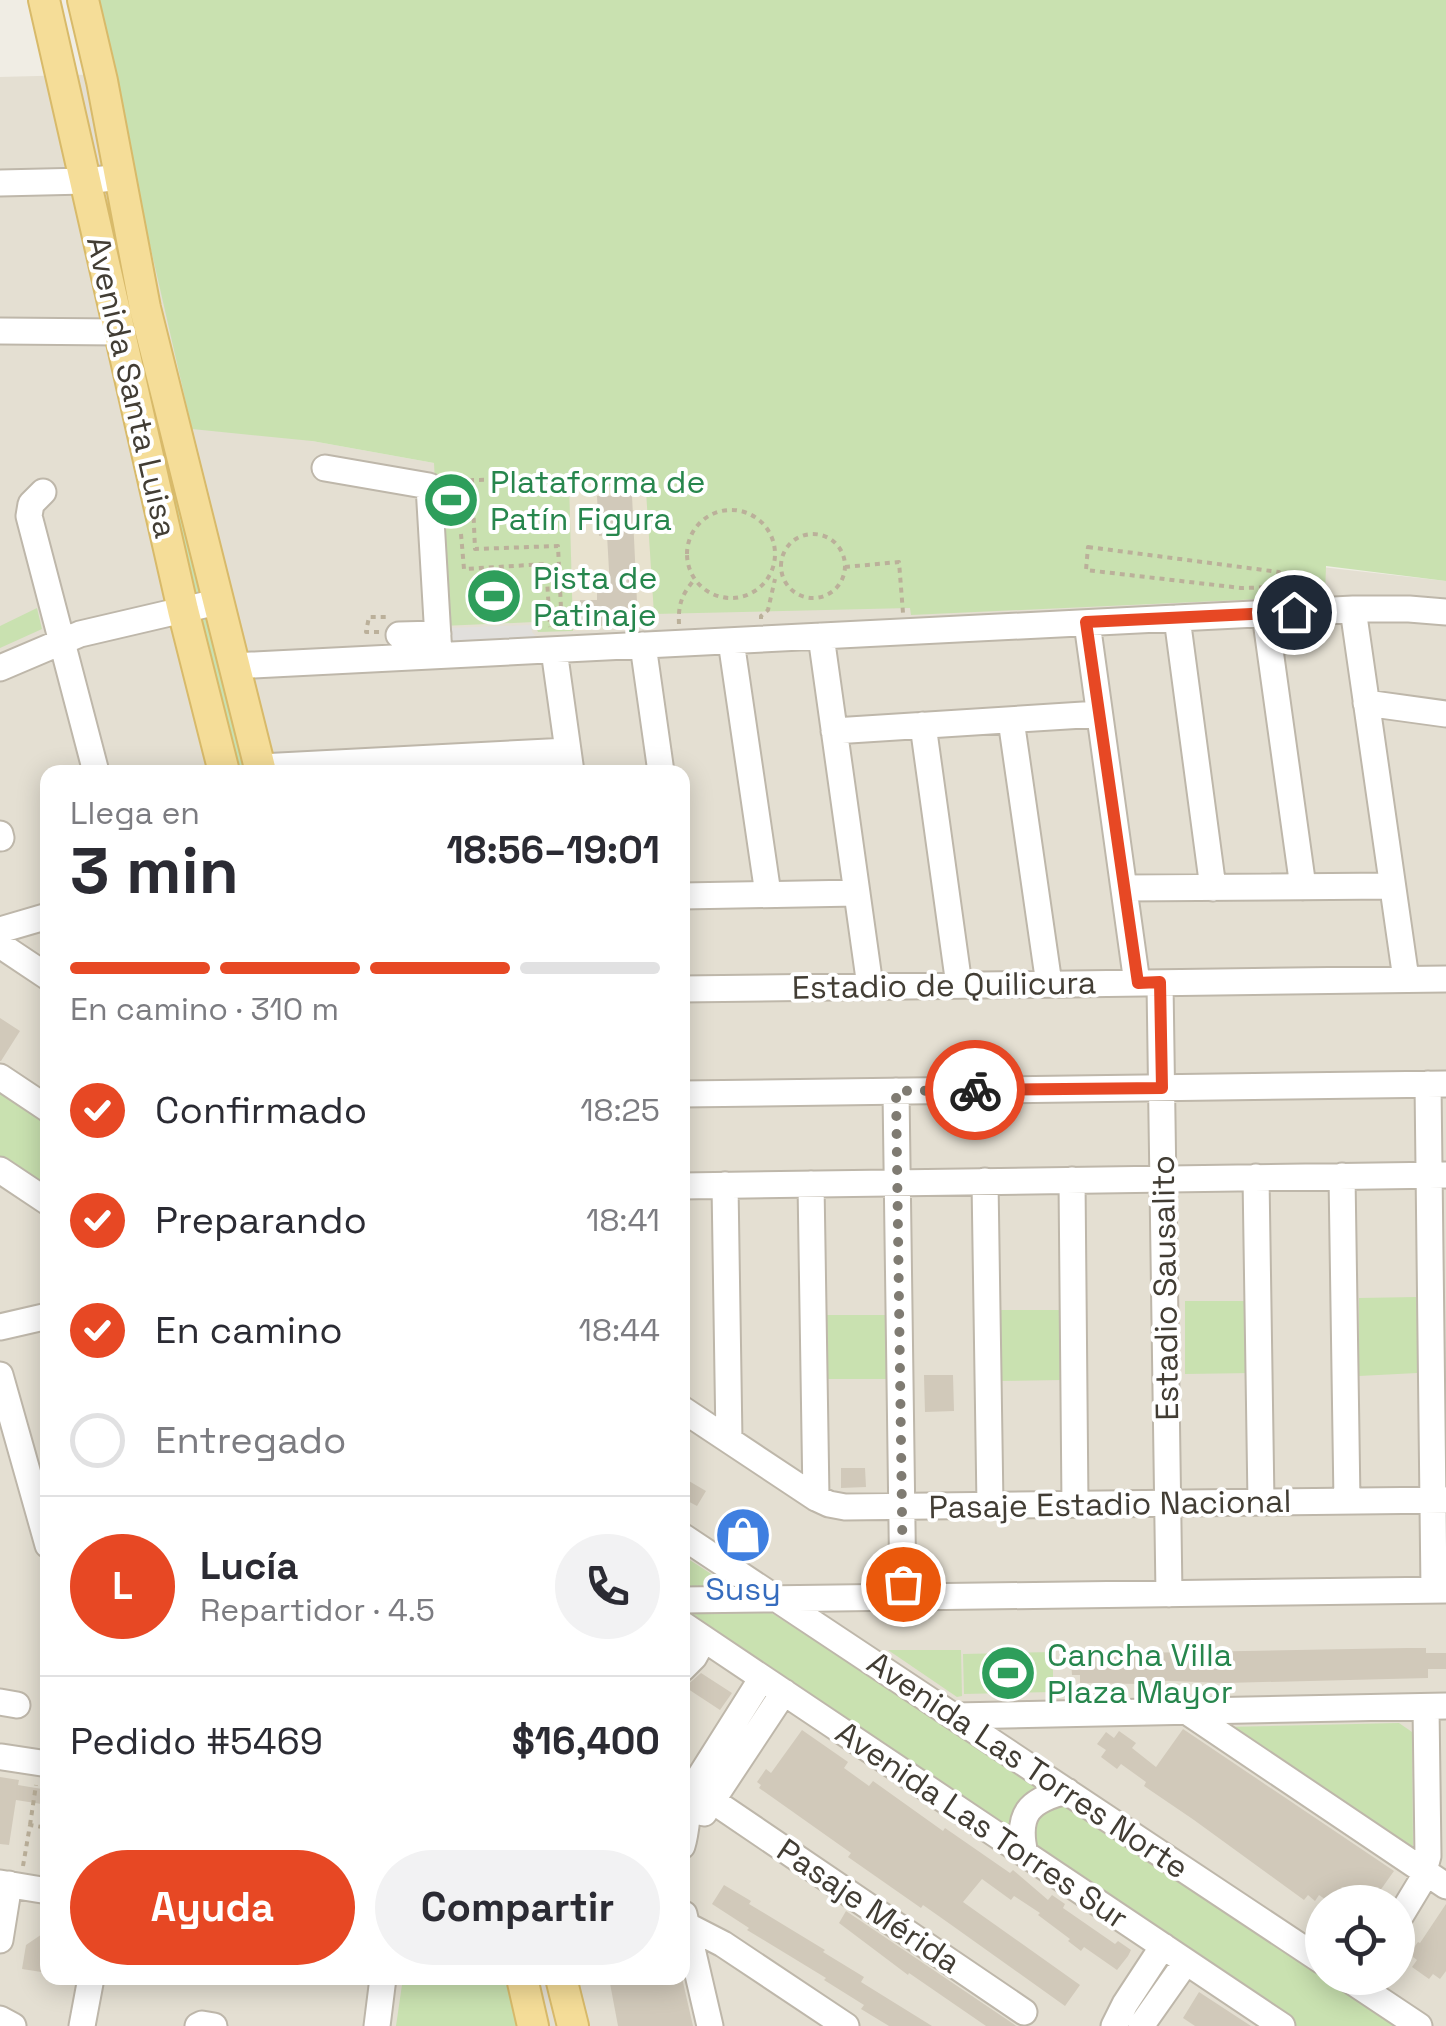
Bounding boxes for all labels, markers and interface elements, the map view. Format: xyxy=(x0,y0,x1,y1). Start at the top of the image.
street label: Avenida Santa Luisa xyxy=(78,232,186,542)
place label: Plataforma de Patín Figura xyxy=(490,462,705,539)
sports icon: Plataforma de Patín Figura xyxy=(421,470,481,530)
place label: Pista de Patinaje xyxy=(533,558,657,635)
sports icon: Pista de Patinaje xyxy=(464,566,524,626)
pin xyxy=(1252,570,1337,655)
icon: home xyxy=(1267,585,1322,640)
text: Llega en xyxy=(70,793,200,833)
text: 18:56–19:01 xyxy=(446,826,660,874)
text: 3 min xyxy=(70,829,239,912)
street label: Estadio de Quilicura xyxy=(791,962,1097,1008)
text: En camino · 310 m xyxy=(70,989,339,1029)
courier xyxy=(925,1040,1025,1140)
icon: bike xyxy=(948,1063,1003,1118)
icon: check xyxy=(70,1083,125,1138)
text: Confirmado xyxy=(155,1086,367,1134)
text: 18:25 xyxy=(580,1090,660,1130)
street label: Estadio Sausalito xyxy=(1143,1155,1187,1421)
icon: check xyxy=(70,1193,125,1248)
text: Preparando xyxy=(155,1196,367,1244)
text: 18:41 xyxy=(586,1200,660,1240)
icon: check xyxy=(70,1303,125,1358)
text: En camino xyxy=(155,1306,343,1354)
text: 18:44 xyxy=(579,1310,660,1350)
text: Entregado xyxy=(155,1416,346,1464)
street label: Pasaje Estadio Nacional xyxy=(928,1481,1292,1527)
shop icon: Susy xyxy=(713,1505,773,1565)
button: phone xyxy=(555,1534,660,1639)
text: Lucía xyxy=(200,1542,298,1590)
pin xyxy=(861,1542,946,1627)
icon: bag xyxy=(876,1557,931,1612)
text: L xyxy=(112,1562,133,1610)
place label: Susy xyxy=(705,1569,781,1609)
text: Repartidor · 4.5 xyxy=(200,1590,435,1630)
place label: Cancha Villa Plaza Mayor xyxy=(1047,1635,1233,1712)
street label: Avenida Las Torres Norte xyxy=(860,1642,1196,1888)
sports icon: Cancha Villa Plaza Mayor xyxy=(978,1643,1038,1703)
street label: Avenida Las Torres Sur xyxy=(828,1712,1136,1938)
text: Pedido #5469 xyxy=(70,1717,323,1765)
text: $16,400 xyxy=(512,1717,660,1765)
street label: Pasaje Mérida xyxy=(770,1830,968,1982)
button: Ayuda xyxy=(70,1850,355,1965)
button: Compartir xyxy=(375,1850,660,1965)
map controls xyxy=(1305,1885,1415,1995)
button: locate xyxy=(1305,1885,1415,1995)

